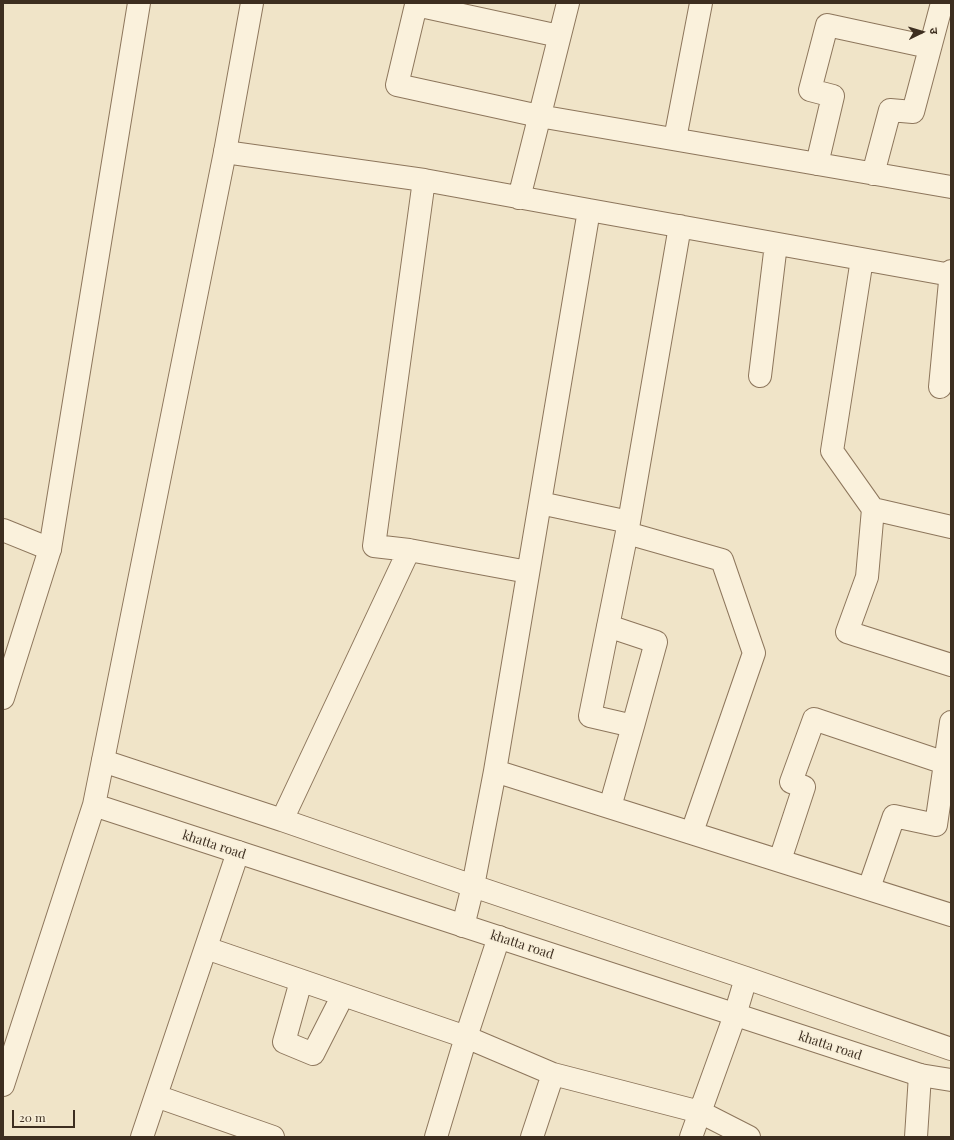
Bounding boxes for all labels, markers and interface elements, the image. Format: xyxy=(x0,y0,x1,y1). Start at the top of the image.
north arrow xyxy=(902,12,942,52)
text: उ xyxy=(927,27,942,35)
street label: khatta road xyxy=(180,827,248,863)
street label: khatta road xyxy=(488,927,556,963)
street label: khatta road xyxy=(796,1028,864,1064)
scale bar xyxy=(14,1102,77,1128)
text: 20 m xyxy=(19,1109,46,1125)

